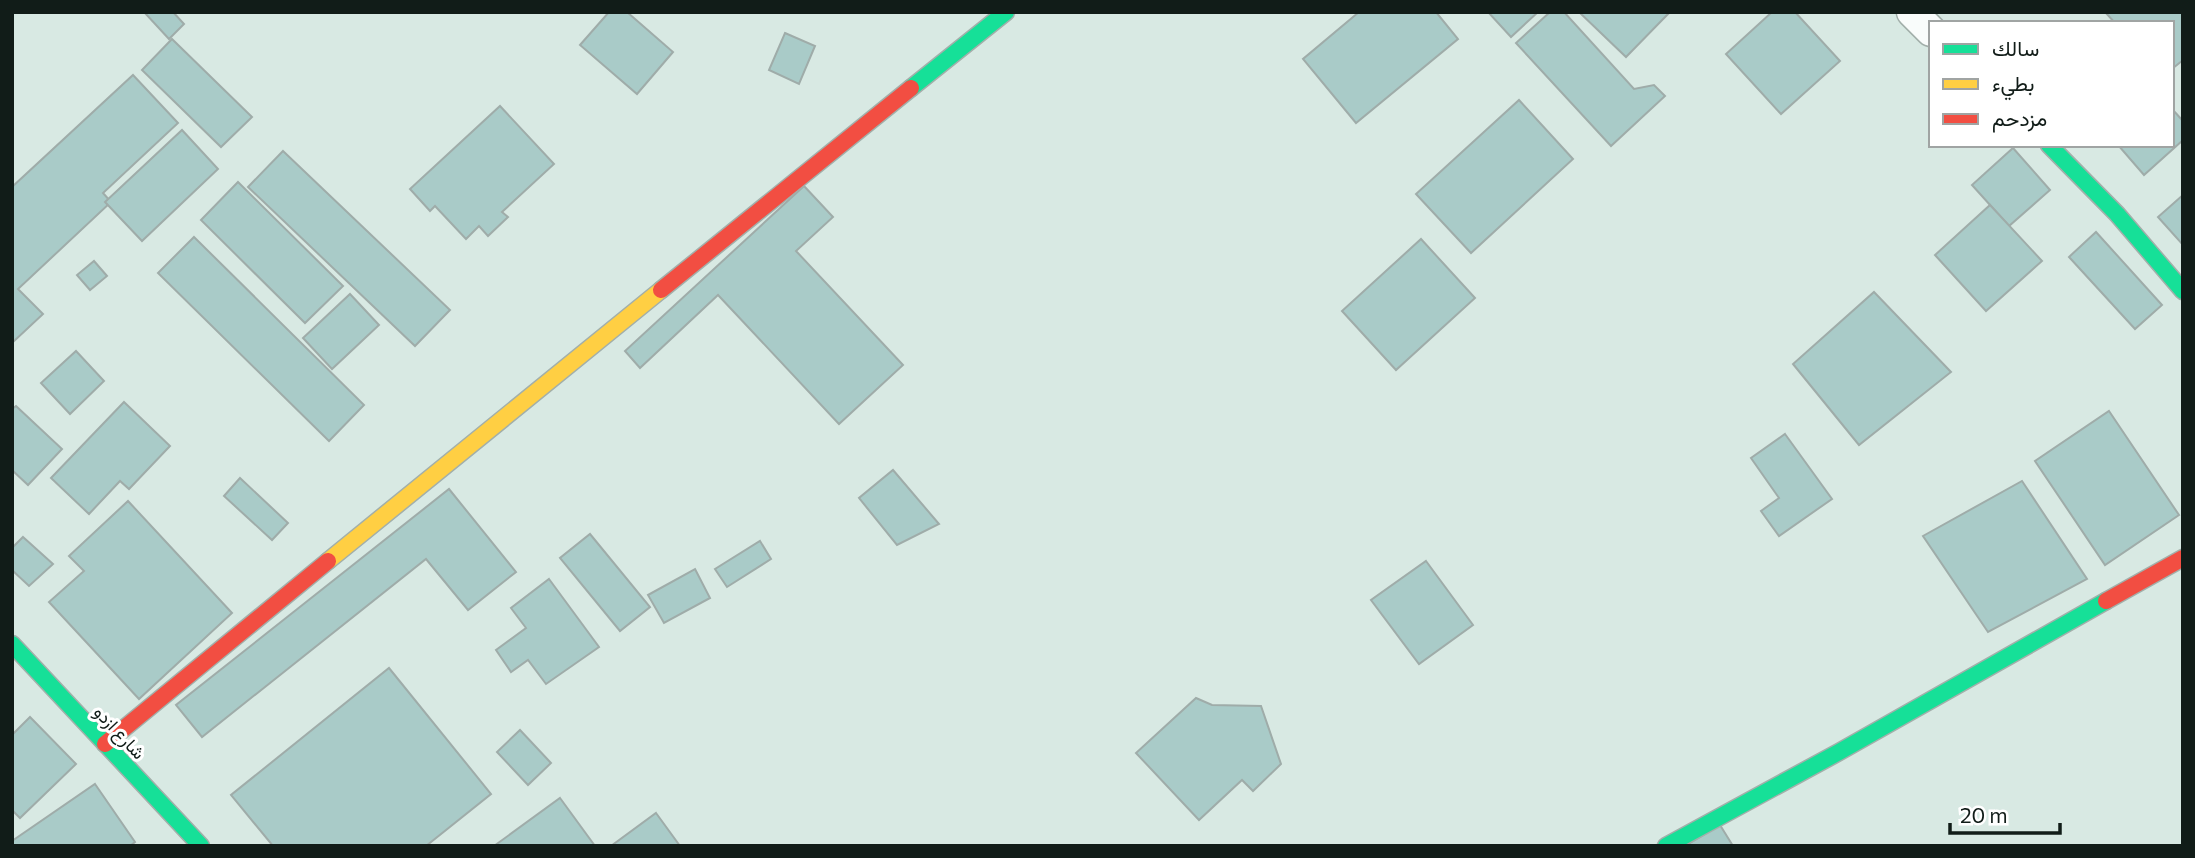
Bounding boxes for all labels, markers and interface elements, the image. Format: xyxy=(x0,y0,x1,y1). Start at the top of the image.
legend xyxy=(1929,21,2174,147)
text: سالك xyxy=(1992,35,2039,60)
text: بطيء xyxy=(1992,70,2035,101)
text: مزدحم xyxy=(1992,105,2047,133)
street label: شارع ازدو xyxy=(88,701,150,765)
scale bar xyxy=(1950,792,2060,836)
text: 20 m xyxy=(1960,802,2008,827)

